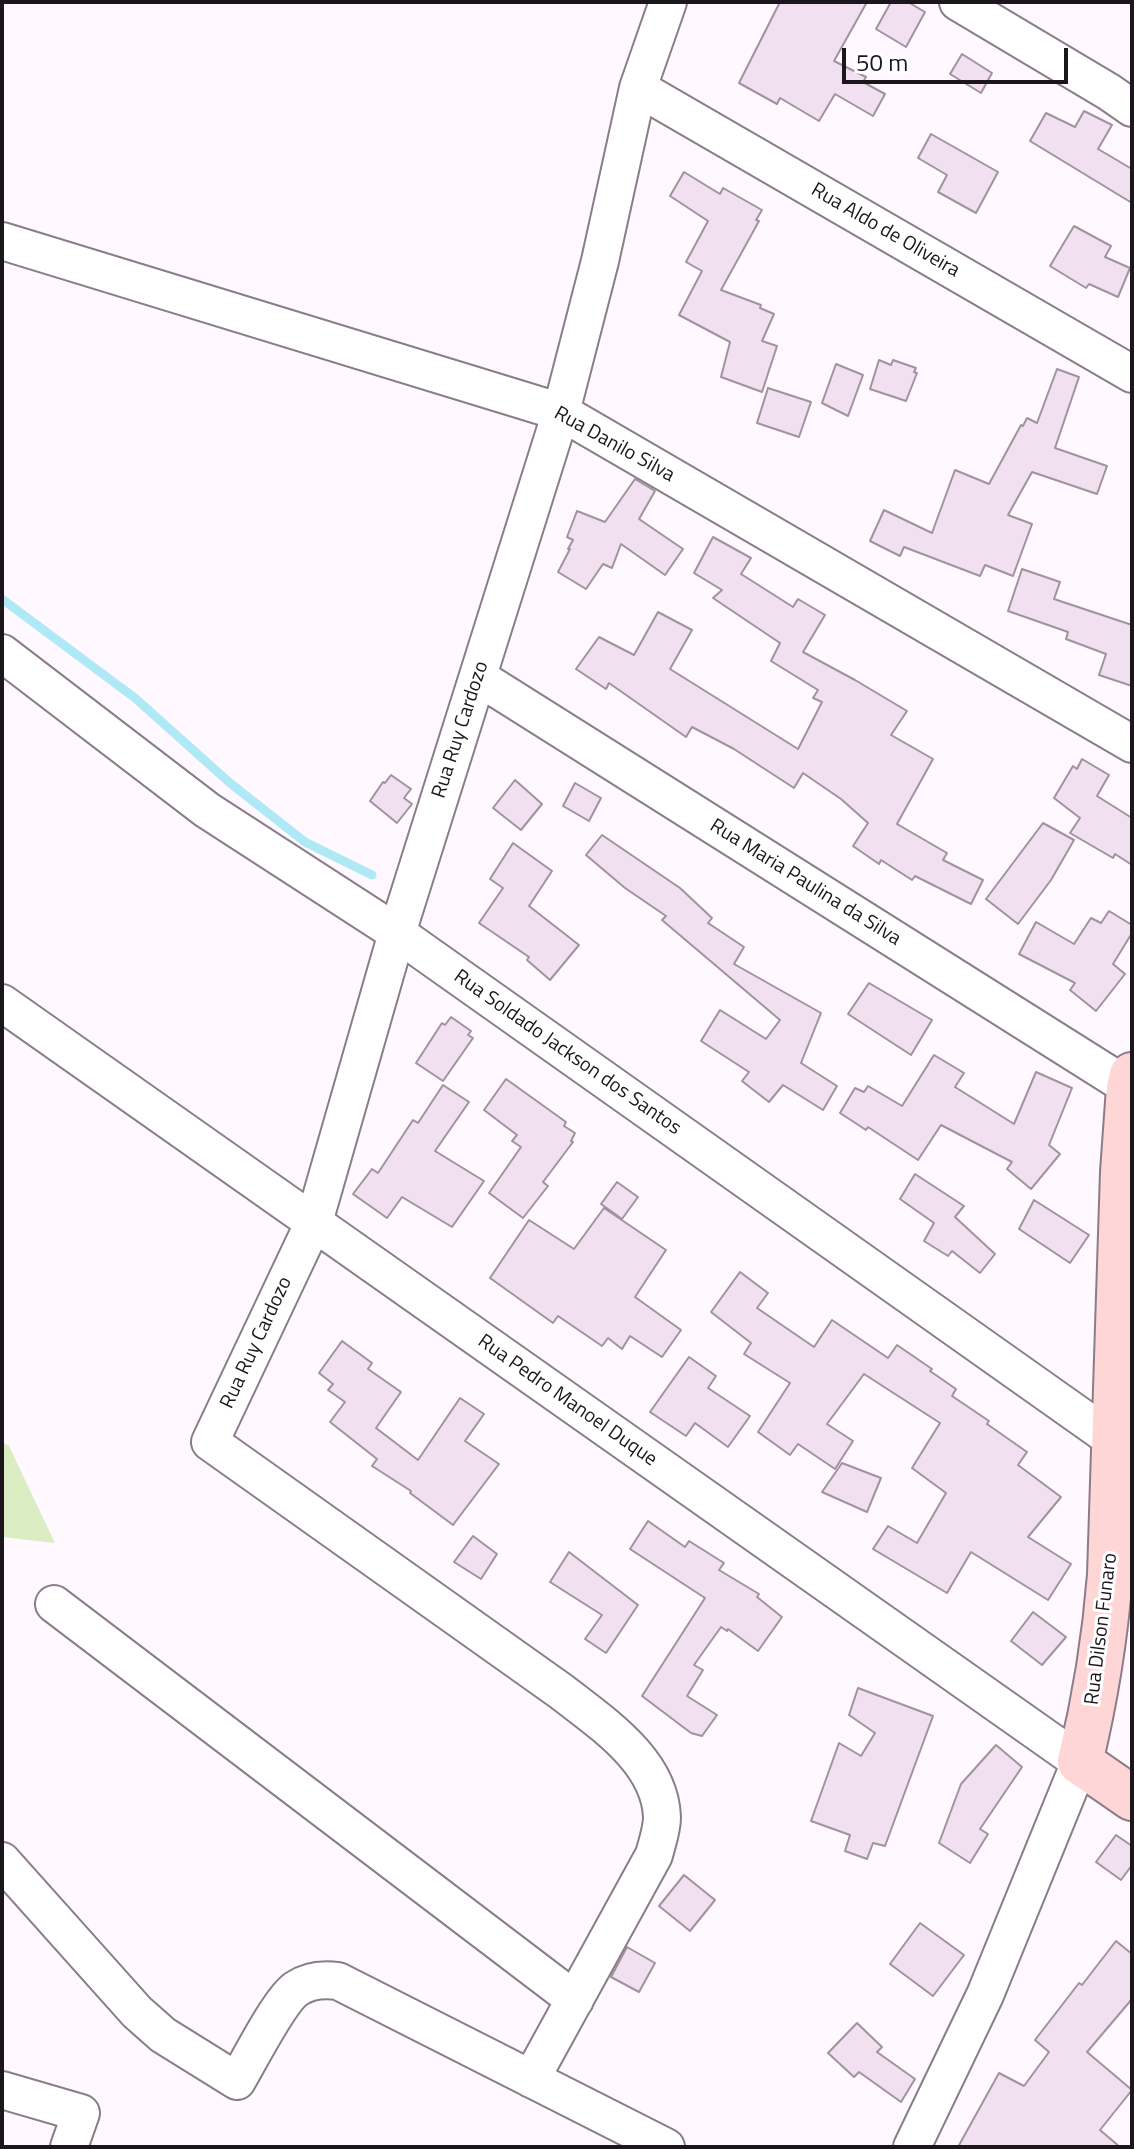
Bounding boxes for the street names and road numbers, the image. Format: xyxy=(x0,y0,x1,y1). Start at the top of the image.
street label: Rua Aldo de Oliveira xyxy=(806,179,964,283)
street label: Rua Danilo Silva xyxy=(549,402,679,488)
street label: Rua Ruy Cardozo xyxy=(428,659,494,801)
street label: Rua Maria Paulina da Silva xyxy=(705,814,905,952)
street label: Rua Soldado Jackson dos Santos xyxy=(449,965,685,1141)
street label: Rua Ruy Cardozo xyxy=(216,1273,298,1413)
street label: Rua Pedro Manoel Duque xyxy=(473,1330,661,1472)
street label: Rua Dilson Funaro xyxy=(1081,1552,1123,1706)

